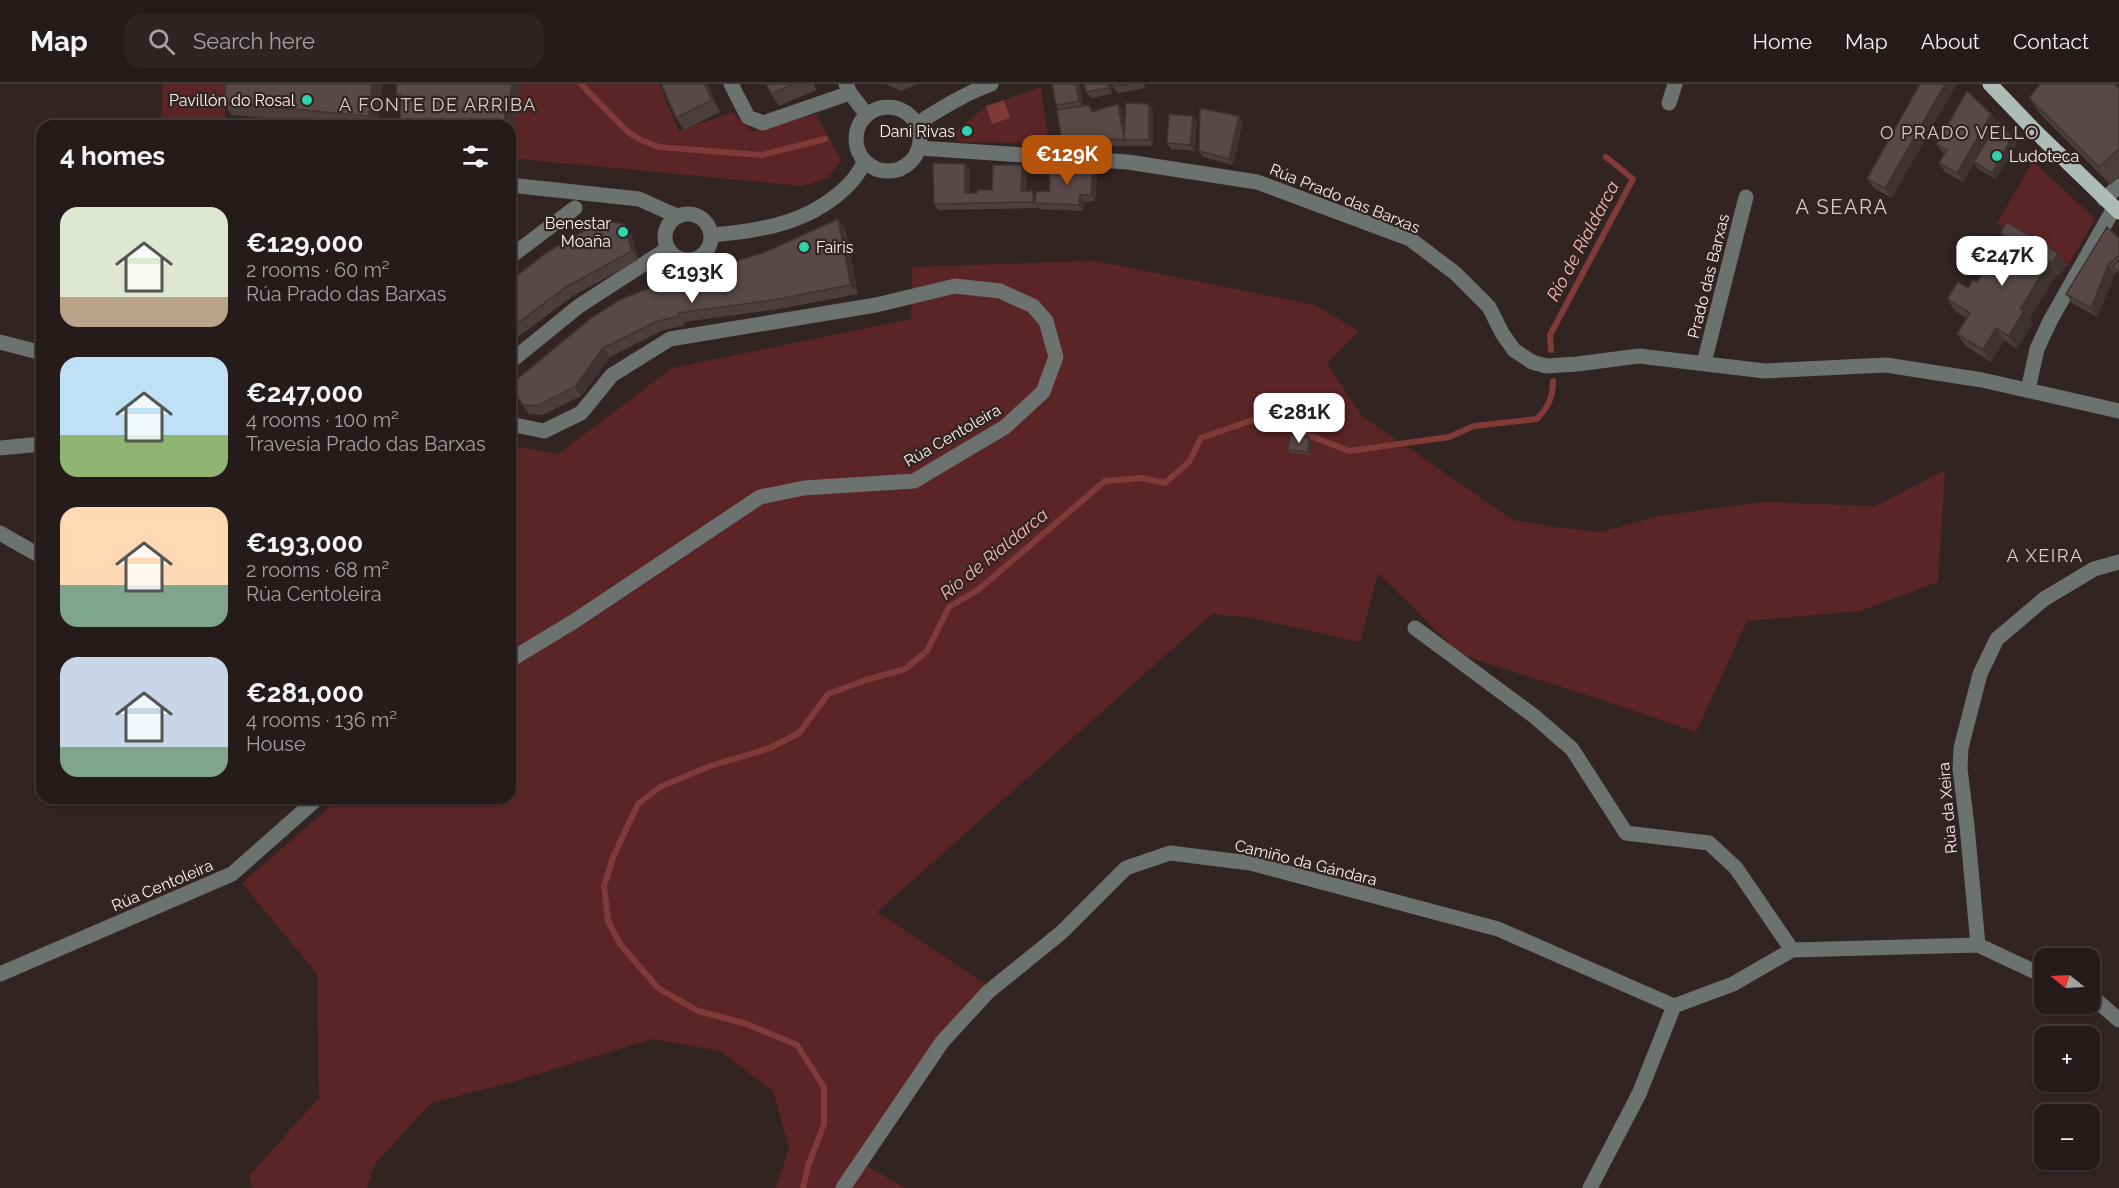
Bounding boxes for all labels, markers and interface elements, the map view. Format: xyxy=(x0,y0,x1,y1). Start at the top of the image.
search box xyxy=(124,14,544,68)
text: Map xyxy=(30,25,88,58)
icon: search xyxy=(145,25,178,58)
text: Search here xyxy=(193,28,315,54)
text: Home xyxy=(1753,29,1812,54)
text: Map xyxy=(1845,29,1888,54)
text: About xyxy=(1921,29,1980,54)
text: Contact xyxy=(2013,29,2089,54)
place label: Pavillón do Rosal xyxy=(169,91,296,110)
marker: Pavillón do Rosal xyxy=(300,93,314,107)
district label: A FONTE DE ARRIBA xyxy=(339,94,537,115)
place label: Dani Rivas xyxy=(879,122,955,141)
district label: O PRADO VELLO xyxy=(1880,122,2040,143)
marker: Dani Rivas xyxy=(960,124,974,138)
pin: €129K xyxy=(1025,135,1109,186)
icon: filters xyxy=(459,140,492,173)
text: 4 homes xyxy=(60,141,165,171)
text: €129K xyxy=(1036,142,1098,166)
place label: Ludoteca xyxy=(2009,147,2079,166)
marker: Ludoteca xyxy=(1990,149,2004,163)
street label: Rúa Prado das Barxas xyxy=(1267,160,1423,237)
water label: Río de Rialdarca xyxy=(1542,177,1623,304)
district label: A SEARA xyxy=(1796,195,1888,219)
street label: Prado das Barxas xyxy=(1684,212,1733,340)
place label: Benestar Moaña xyxy=(545,214,611,251)
marker: Benestar Moaña xyxy=(616,225,630,239)
text: €129,000 xyxy=(246,228,364,258)
icon: home xyxy=(108,231,180,303)
pin: €247K xyxy=(1960,236,2044,287)
place label: Fairis xyxy=(816,238,854,257)
marker: Fairis xyxy=(797,240,811,254)
text: €247K xyxy=(1970,243,2034,267)
pin: €193K xyxy=(650,253,734,304)
text: 2 rooms · 60 m² xyxy=(246,258,390,282)
text: €193K xyxy=(661,260,723,284)
text: Rúa Prado das Barxas xyxy=(246,282,446,306)
text: €247,000 xyxy=(246,378,363,408)
icon: home xyxy=(108,381,180,453)
pin: €281K xyxy=(1257,393,1341,444)
street label: Rúa Centoleira xyxy=(901,400,1004,471)
text: €281K xyxy=(1268,400,1330,424)
text: 4 rooms · 100 m² xyxy=(246,408,399,432)
text: Travesía Prado das Barxas xyxy=(246,432,486,456)
water label: Río de Rialdarca xyxy=(935,503,1052,604)
text: €193,000 xyxy=(246,528,363,558)
icon: home xyxy=(108,531,180,603)
district label: A XEIRA xyxy=(2006,545,2084,566)
text: 2 rooms · 68 m² xyxy=(246,558,389,582)
text: Rúa Centoleira xyxy=(246,582,382,606)
text: €281,000 xyxy=(246,678,364,708)
icon: home xyxy=(108,681,180,753)
text: 4 rooms · 136 m² xyxy=(246,708,397,732)
text: House xyxy=(246,732,306,756)
street label: Rúa da Xeira xyxy=(1934,761,1961,855)
street label: Camiño da Gándara xyxy=(1233,836,1379,889)
street label: Rúa Centoleira xyxy=(109,856,216,915)
north arrow xyxy=(2034,948,2100,1014)
map controls xyxy=(2034,948,2100,1170)
button: + xyxy=(2034,1026,2100,1092)
button: − xyxy=(2034,1104,2100,1170)

